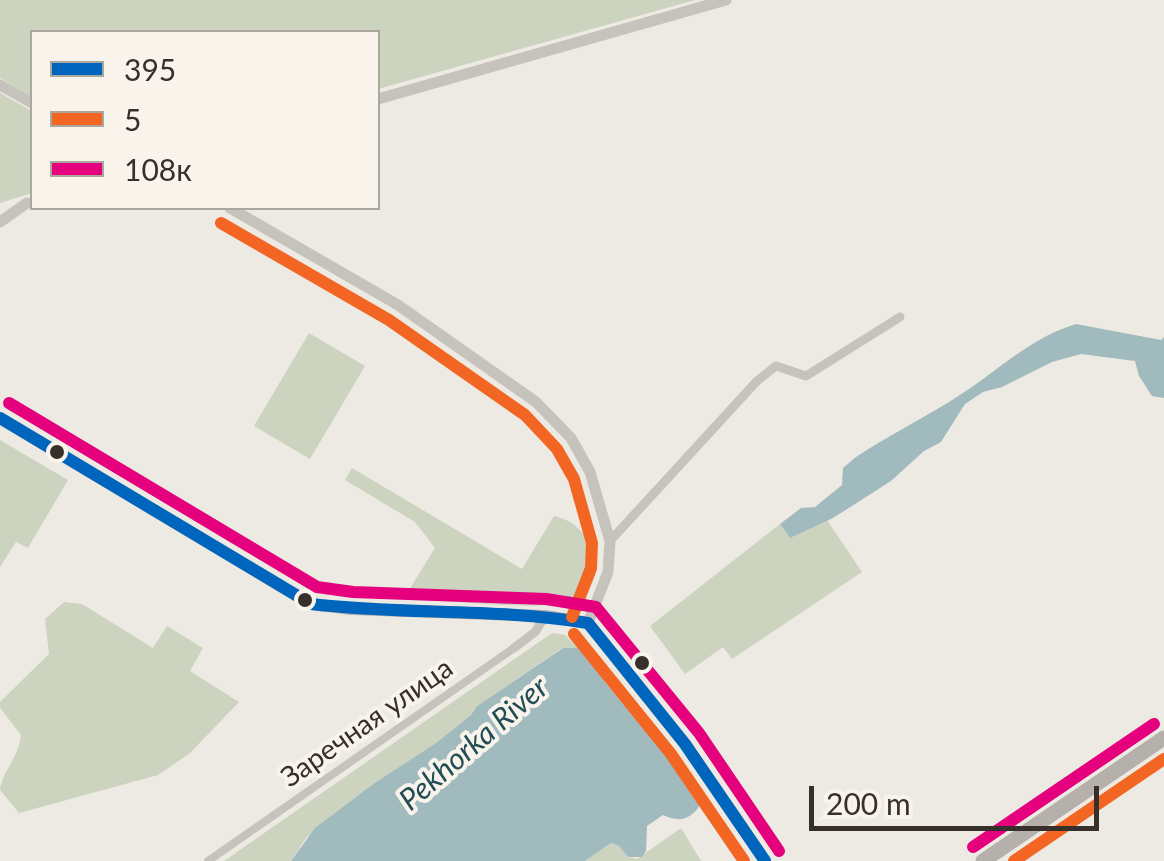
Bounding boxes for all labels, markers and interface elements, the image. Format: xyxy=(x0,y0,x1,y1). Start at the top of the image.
legend xyxy=(30,30,380,210)
text: 395 xyxy=(124,51,176,87)
text: 5 xyxy=(124,101,141,137)
text: 108к xyxy=(124,151,192,187)
unlabelled marker xyxy=(47,442,67,462)
unlabelled marker xyxy=(295,590,315,610)
street label: Заречная улица xyxy=(275,651,459,795)
unlabelled marker xyxy=(632,653,652,673)
water label: Pekhorka River xyxy=(392,670,556,818)
scale bar xyxy=(814,766,1104,828)
text: 200 m xyxy=(826,785,911,821)

